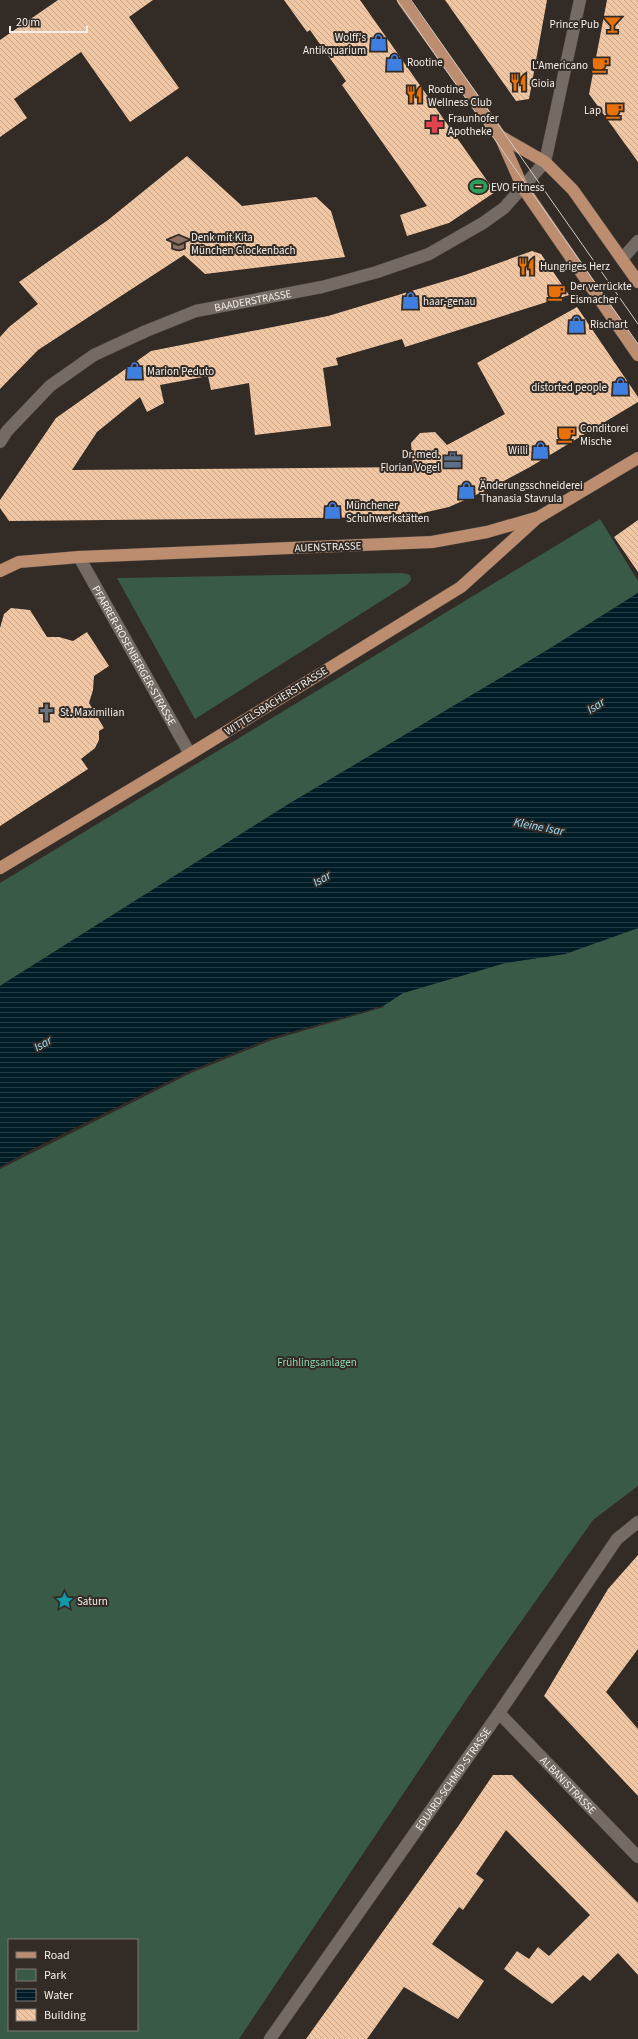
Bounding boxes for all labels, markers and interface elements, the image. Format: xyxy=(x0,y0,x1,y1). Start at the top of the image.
scale bar xyxy=(10,8,87,34)
text: 20 m xyxy=(16,14,40,31)
bar icon: Prince Pub xyxy=(602,14,622,34)
place label: Prince Pub xyxy=(550,17,599,32)
place label: Wolff's Antikquarium xyxy=(303,30,366,58)
shop icon: Wolff's Antikquarium xyxy=(369,33,389,53)
shop icon: Rootine xyxy=(384,52,404,72)
place label: Rootine xyxy=(407,55,443,70)
cafe icon: L'Americano xyxy=(591,55,611,75)
place label: L'Americano xyxy=(532,58,588,73)
restaurant icon: Gioia xyxy=(508,73,528,93)
place label: Gioia xyxy=(531,76,555,91)
place label: Rootine Wellness Club xyxy=(428,82,492,110)
restaurant icon: Rootine Wellness Club xyxy=(405,85,425,105)
cafe icon: Lap xyxy=(604,100,624,120)
place label: Lap xyxy=(584,103,601,118)
place label: Fraunhofer Apotheke xyxy=(448,111,499,139)
pharmacy icon: Fraunhofer Apotheke xyxy=(425,114,445,134)
sports icon: EVO Fitness xyxy=(468,177,488,197)
place label: EVO Fitness xyxy=(491,180,545,195)
place label: Denk mit Kita München Glockenbach xyxy=(191,230,295,258)
school or university icon: Denk mit Kita München Glockenbach xyxy=(168,233,188,253)
restaurant icon: Hungriges Herz xyxy=(517,256,537,276)
place label: Hungriges Herz xyxy=(540,259,610,274)
place label: Der verrückte Eismacher xyxy=(570,279,632,307)
cafe icon: Der verrückte Eismacher xyxy=(547,282,567,302)
street label: BAADERSTRASSE xyxy=(213,285,293,315)
shop icon: haar-genau xyxy=(400,291,420,311)
place label: haar-genau xyxy=(423,294,475,309)
shop icon: Rischart xyxy=(567,314,587,334)
place label: Rischart xyxy=(590,317,628,332)
shop icon: Marion Peduto xyxy=(124,361,144,381)
place label: Marion Peduto xyxy=(147,364,214,379)
shop icon: distorted people xyxy=(610,377,630,397)
place label: distorted people xyxy=(531,380,608,395)
place label: Conditorei Mische xyxy=(580,421,628,449)
cafe icon: Conditorei Mische xyxy=(557,424,577,444)
shop icon: Willi xyxy=(531,440,551,460)
place label: Willi xyxy=(508,443,528,458)
place label: Dr. med. Florian Vogel xyxy=(380,447,440,475)
office icon: Dr. med. Florian Vogel xyxy=(443,450,463,470)
place label: Änderungsschneiderei Thanasia Stavrula xyxy=(480,478,583,506)
shop icon: Änderungsschneiderei Thanasia Stavrula xyxy=(457,481,477,501)
place label: Münchener Schuhwerkstätten xyxy=(346,498,429,526)
shop icon: Münchener Schuhwerkstätten xyxy=(323,501,343,521)
street label: AUENSTRASSE xyxy=(294,538,362,556)
street label: PFARRER-ROSENBERGER-STRASSE xyxy=(89,583,180,728)
street label: WITTELSBACHERSTRASSE xyxy=(222,663,331,739)
water label: Isar xyxy=(584,693,609,718)
church icon: St. Maximilian xyxy=(37,702,57,722)
place label: St. Maximilian xyxy=(60,705,124,720)
water label: Kleine Isar xyxy=(512,814,567,840)
water label: Isar xyxy=(310,867,335,891)
water label: Isar xyxy=(31,1032,56,1056)
park label: Frühlingsanlagen xyxy=(277,1355,357,1370)
place icon: Saturn xyxy=(54,1591,74,1611)
place label: Saturn xyxy=(77,1594,108,1609)
street label: EDUARD-SCHMID-STRASSE xyxy=(411,1724,494,1833)
street label: ALBANISTRASSE xyxy=(537,1753,600,1817)
legend xyxy=(8,1939,138,2031)
text: Road xyxy=(44,1947,70,1964)
text: Park xyxy=(44,1967,66,1984)
text: Water xyxy=(44,1987,74,2004)
text: Building xyxy=(44,2007,86,2024)

